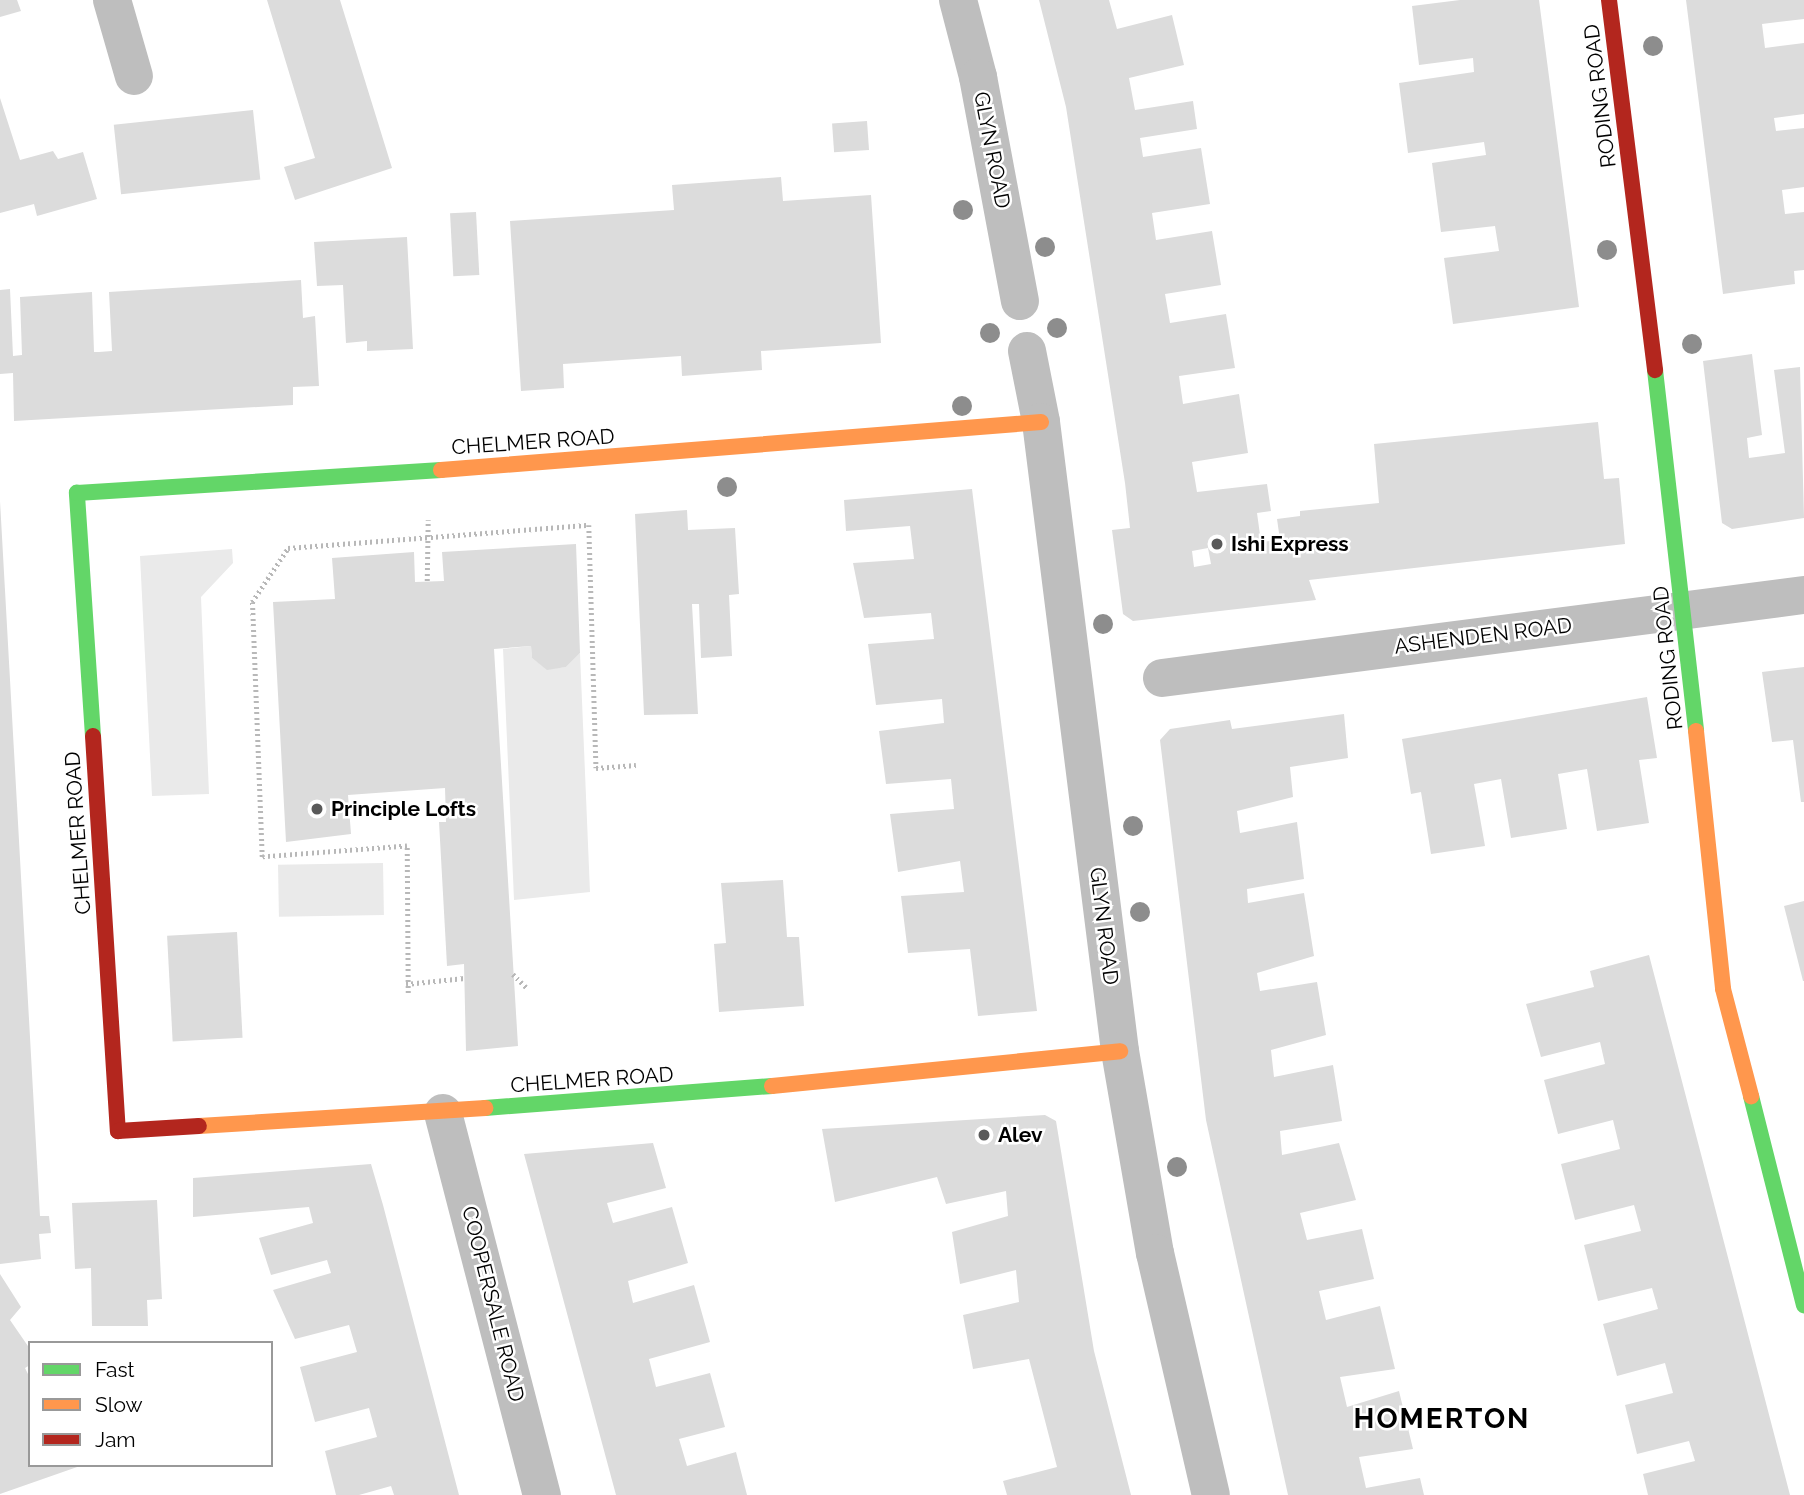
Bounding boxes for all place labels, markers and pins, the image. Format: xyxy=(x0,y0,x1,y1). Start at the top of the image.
place label: Ishi Express xyxy=(1231,531,1349,557)
marker: Ishi Express xyxy=(1209,536,1225,552)
place label: Principle Lofts xyxy=(331,796,476,822)
marker: Principle Lofts xyxy=(309,801,325,817)
place label: Alev xyxy=(998,1122,1043,1148)
marker: Alev xyxy=(976,1127,992,1143)

